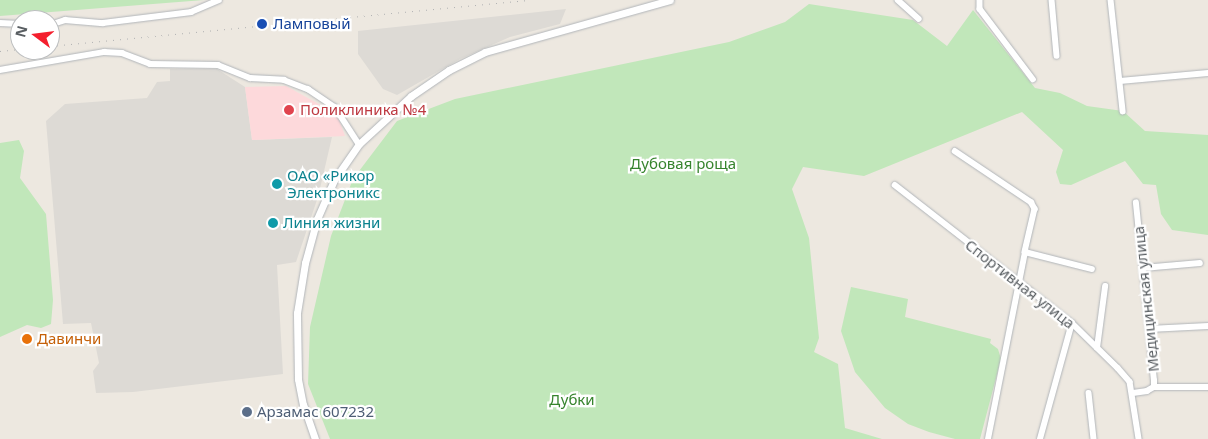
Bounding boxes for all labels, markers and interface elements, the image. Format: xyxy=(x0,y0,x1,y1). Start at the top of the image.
north arrow xyxy=(10,10,60,60)
place label: Ламповый xyxy=(273,15,350,33)
marker: Ламповый xyxy=(255,17,269,31)
text: N xyxy=(10,23,32,39)
place label: Поликлиника №4 xyxy=(300,101,426,119)
marker: Поликлиника №4 xyxy=(282,103,296,117)
park label: Дубовая роща xyxy=(630,155,736,173)
place label: ОАО «Рикор Электроникс xyxy=(287,166,380,201)
marker: ОАО «Рикор Электроникс xyxy=(271,178,283,190)
place label: Линия жизни xyxy=(283,214,380,232)
marker: Линия жизни xyxy=(267,217,279,229)
street label: Медицинская улица xyxy=(1129,225,1163,373)
street label: Спортивная улица xyxy=(962,236,1078,332)
place label: Давинчи xyxy=(37,330,101,348)
marker: Давинчи xyxy=(21,333,33,345)
park label: Дубки xyxy=(549,391,595,409)
place label: Арзамас 607232 xyxy=(257,403,374,421)
marker: Арзамас 607232 xyxy=(241,406,253,418)

